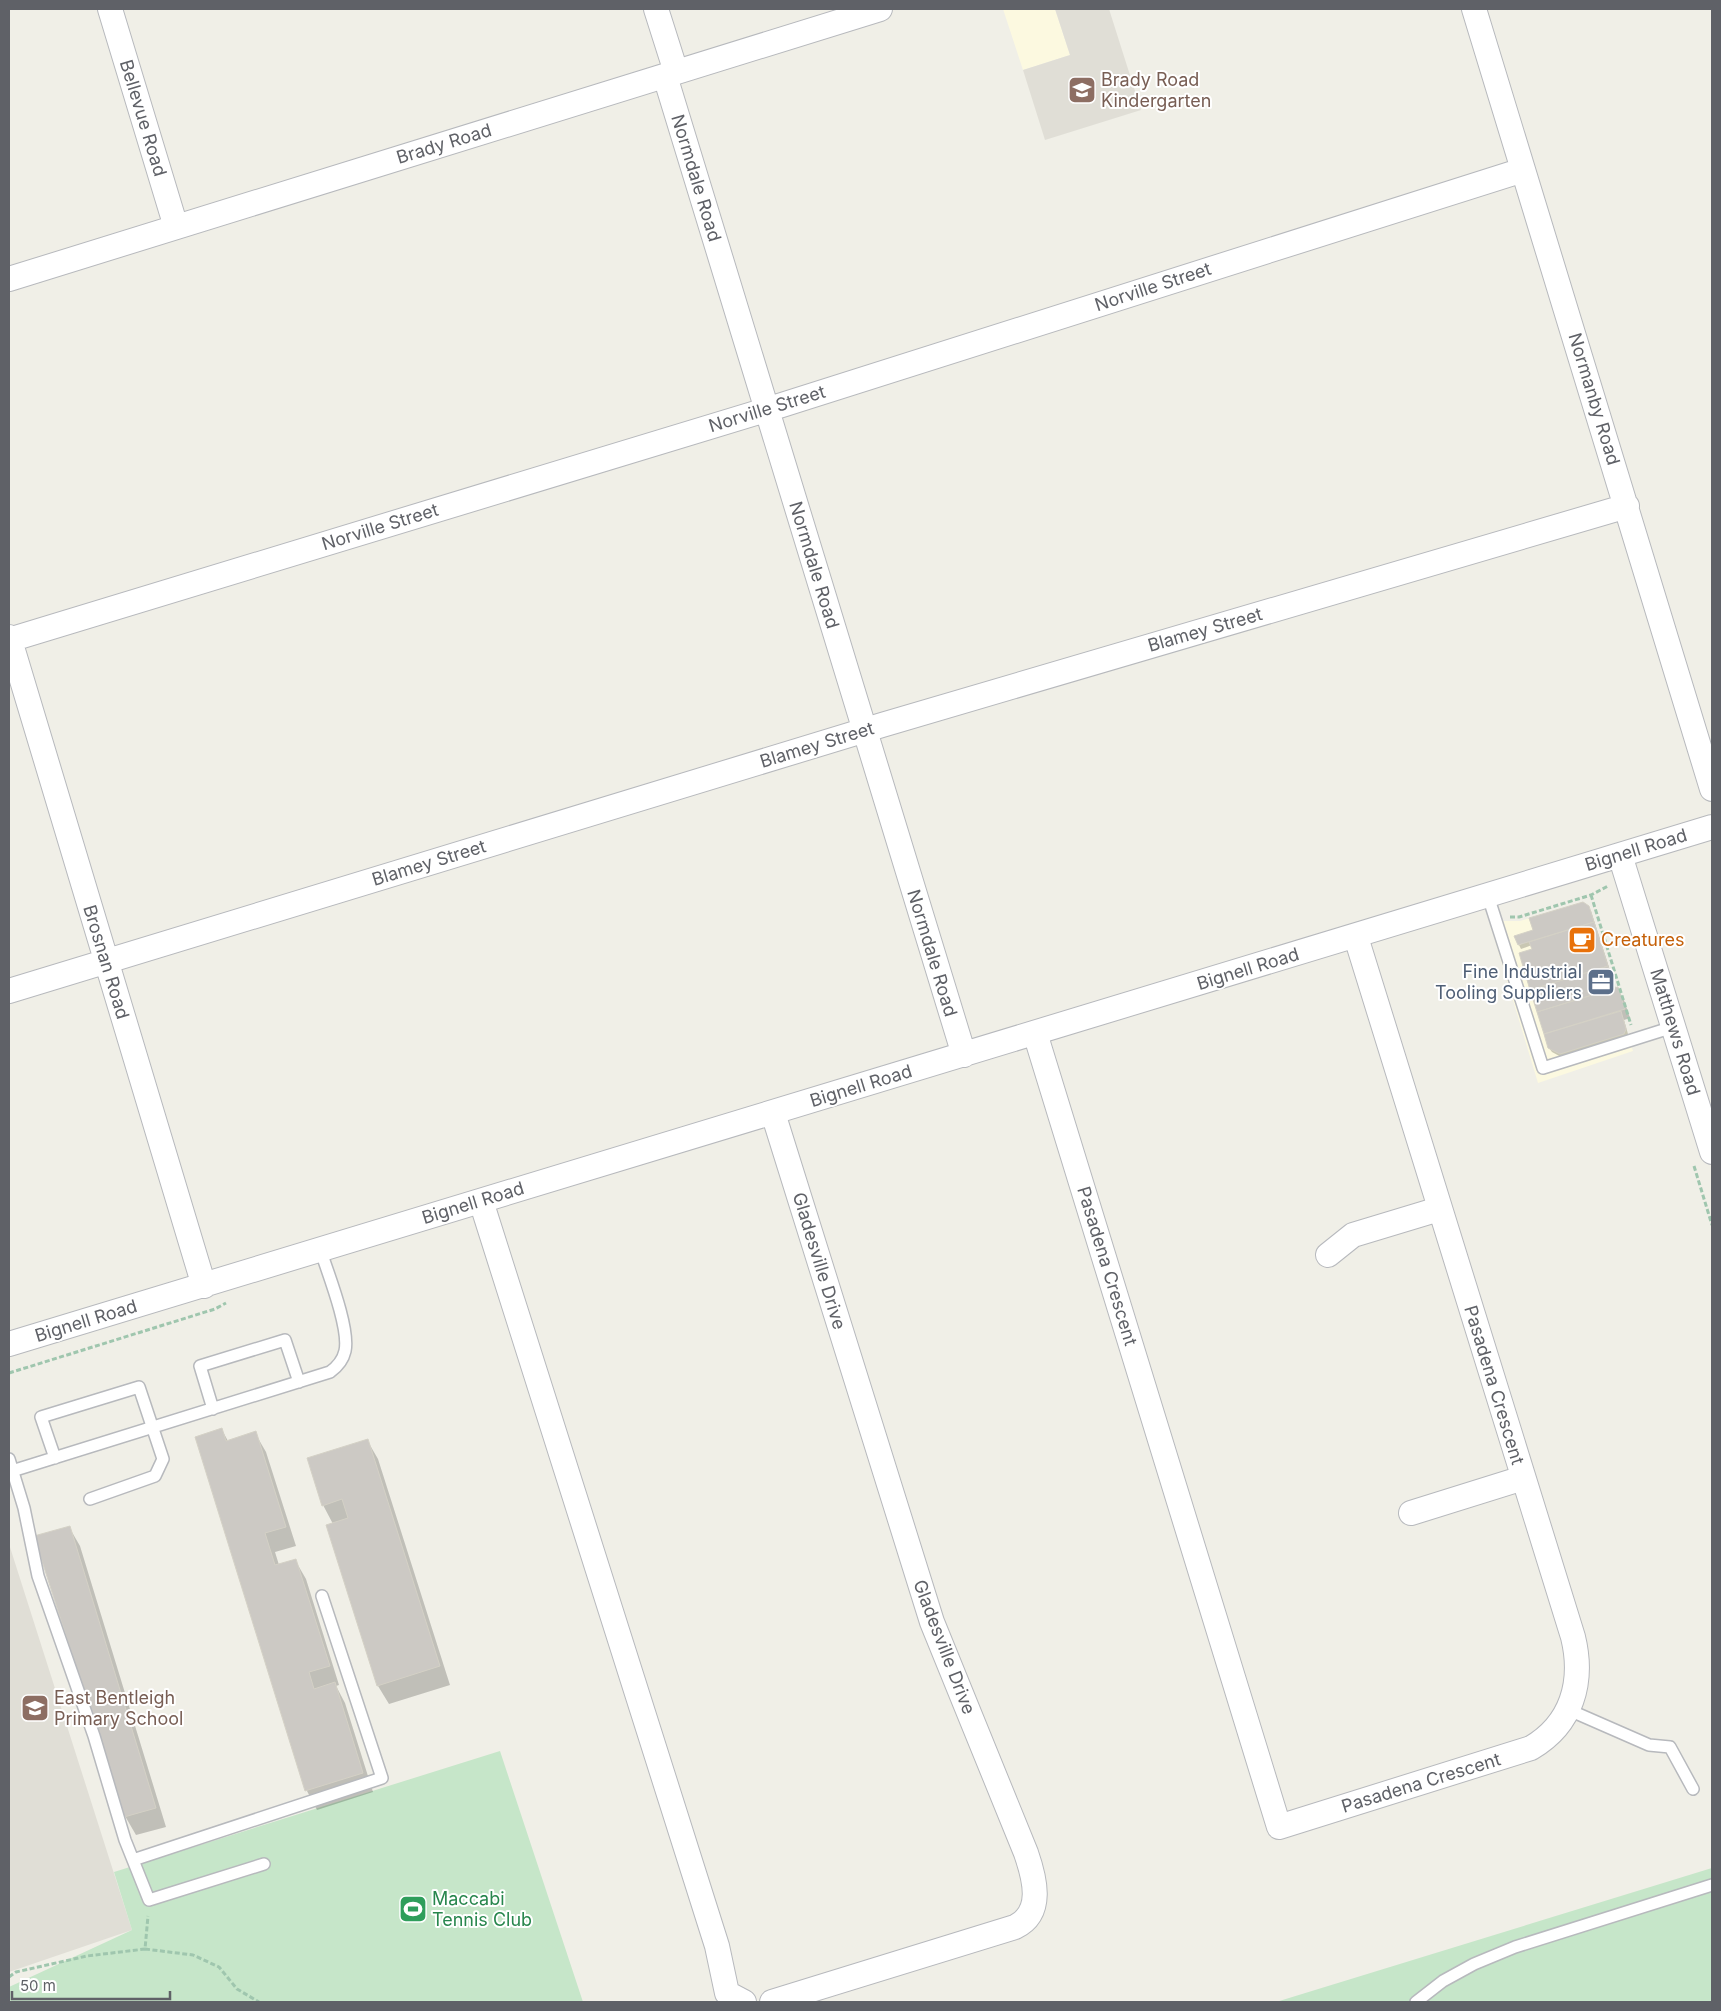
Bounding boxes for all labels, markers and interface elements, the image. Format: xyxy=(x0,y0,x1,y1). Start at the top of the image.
street label: Bellevue Road xyxy=(116,57,171,179)
place label: Brady Road Kindergarten xyxy=(1101,69,1211,111)
school or university icon: Brady Road Kindergarten xyxy=(1067,75,1097,105)
street label: Normdale Road xyxy=(667,112,726,244)
street label: Brady Road xyxy=(394,119,494,168)
street label: Norville Street xyxy=(1092,258,1214,315)
street label: Normanby Road xyxy=(1564,330,1625,468)
street label: Norville Street xyxy=(706,381,828,436)
street label: Norville Street xyxy=(319,499,441,554)
street label: Normdale Road xyxy=(785,499,844,631)
street label: Blamey Street xyxy=(1145,603,1265,656)
street label: Blamey Street xyxy=(757,717,877,772)
street label: Bignell Road xyxy=(1582,824,1689,875)
street label: Blamey Street xyxy=(369,835,489,890)
street label: Normdale Road xyxy=(903,887,962,1019)
street label: Brosnan Road xyxy=(79,902,134,1022)
cafe icon: Creatures xyxy=(1567,925,1597,955)
place label: Creatures xyxy=(1601,929,1684,950)
street label: Bignell Road xyxy=(1194,943,1301,994)
place label: Fine Industrial Tooling Suppliers xyxy=(1435,961,1582,1003)
street label: Matthews Road xyxy=(1646,966,1705,1098)
office icon: Fine Industrial Tooling Suppliers xyxy=(1586,967,1616,997)
street label: Bignell Road xyxy=(807,1060,914,1111)
street label: Bignell Road xyxy=(419,1177,526,1228)
street label: Pasadena Crescent xyxy=(1073,1184,1142,1348)
street label: Gladesville Drive xyxy=(789,1190,850,1332)
street label: Bignell Road xyxy=(32,1295,139,1346)
street label: Pasadena Crescent xyxy=(1460,1303,1529,1467)
street label: Gladesville Drive xyxy=(909,1577,980,1717)
place label: East Bentleigh Primary School xyxy=(54,1687,183,1729)
school or university icon: East Bentleigh Primary School xyxy=(20,1693,50,1723)
street label: Pasadena Crescent xyxy=(1339,1748,1503,1817)
place label: Maccabi Tennis Club xyxy=(432,1888,532,1930)
sports icon: Maccabi Tennis Club xyxy=(398,1894,428,1924)
scale bar xyxy=(12,1968,170,2000)
text: 50 m xyxy=(20,1976,56,1995)

